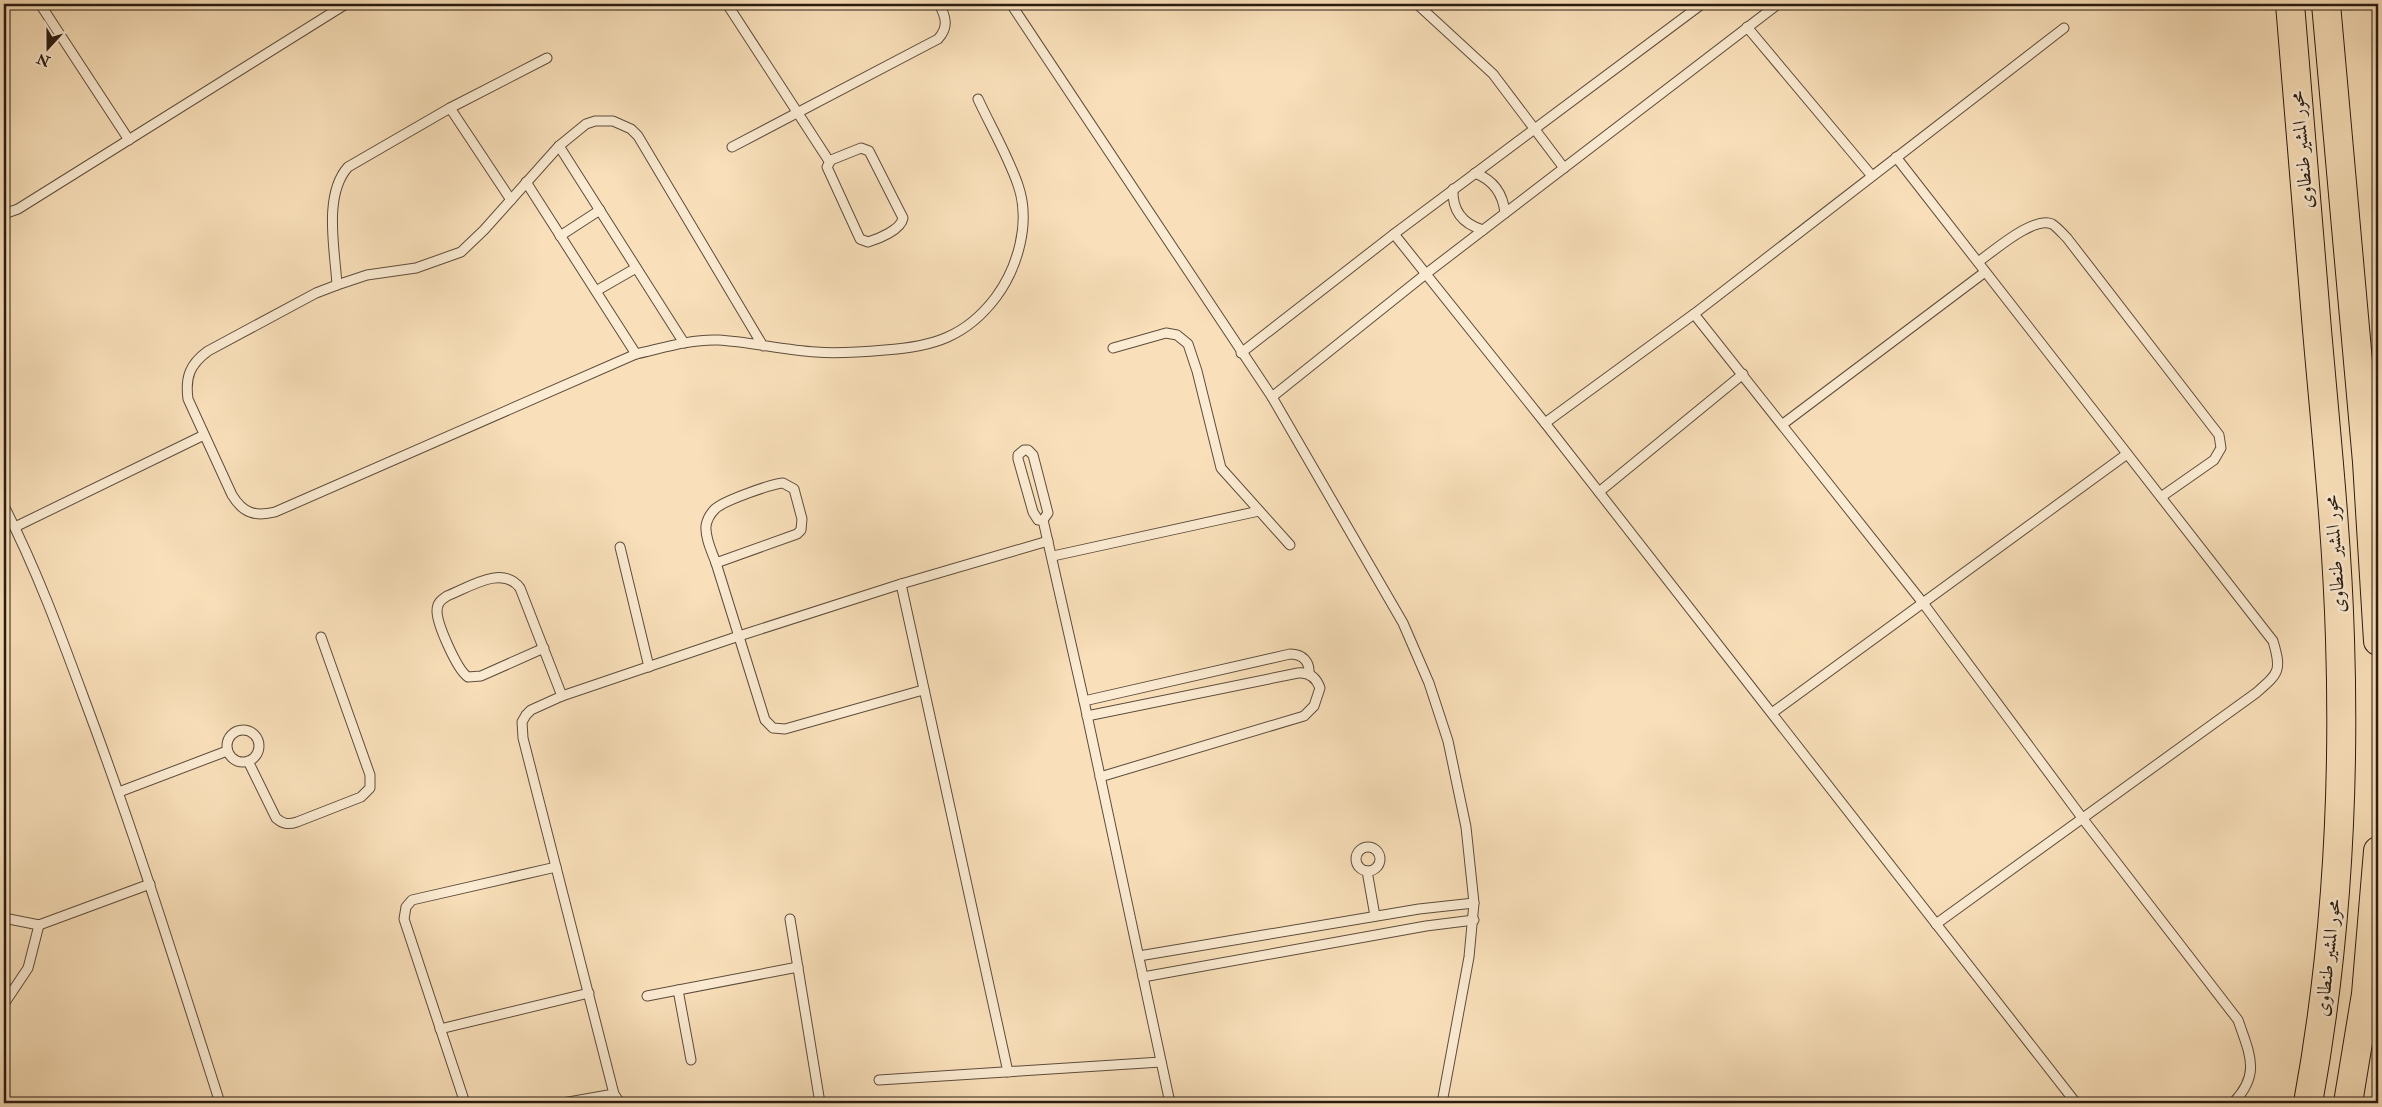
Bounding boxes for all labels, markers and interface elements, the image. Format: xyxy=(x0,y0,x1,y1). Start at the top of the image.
north arrow xyxy=(22,22,72,72)
text: N xyxy=(34,49,53,70)
street label: محور المشير طنطاوى xyxy=(2285,90,2319,210)
street label: محور المشير طنطاوى xyxy=(2319,494,2351,614)
street label: محور المشير طنطاوى xyxy=(2310,898,2346,1018)

